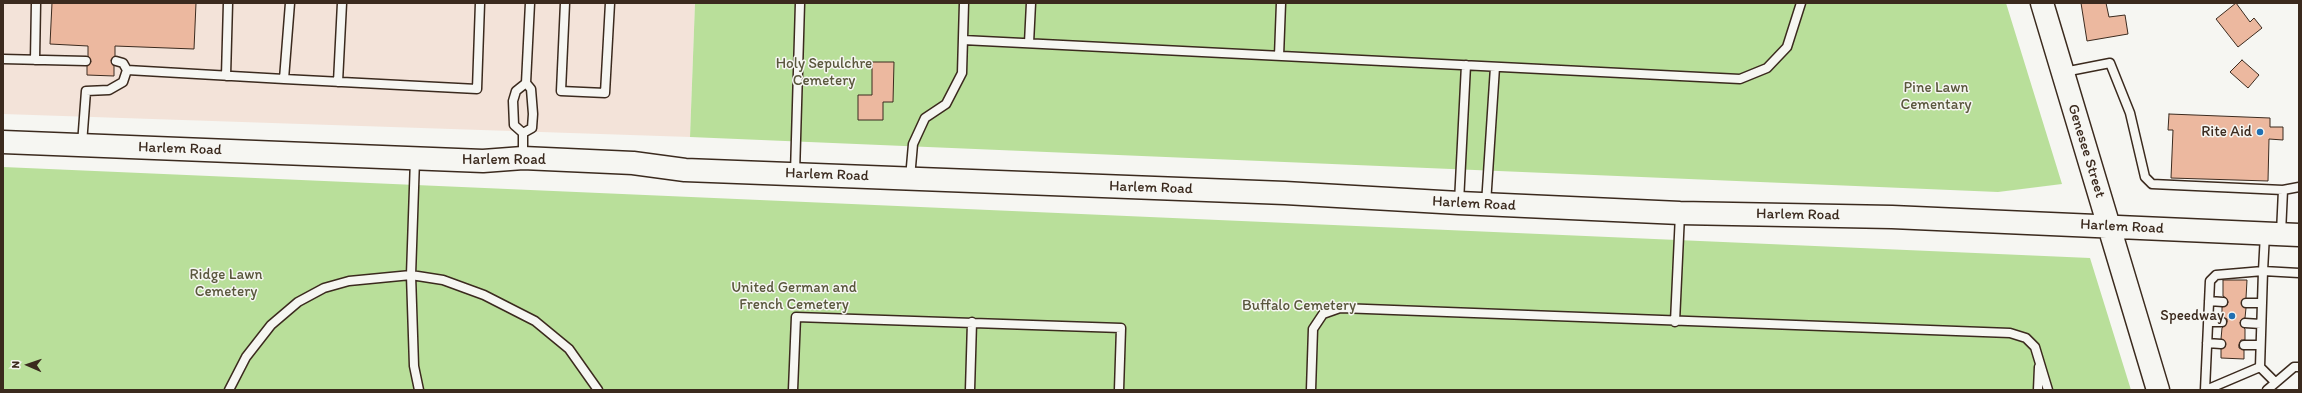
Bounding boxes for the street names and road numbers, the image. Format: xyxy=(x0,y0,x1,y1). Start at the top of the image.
street label: Genesee Street xyxy=(2063,102,2109,200)
street label: Harlem Road xyxy=(138,139,222,159)
street label: Harlem Road xyxy=(462,151,546,169)
street label: Harlem Road xyxy=(785,165,869,185)
street label: Harlem Road xyxy=(1109,178,1193,198)
street label: Harlem Road xyxy=(1432,193,1516,215)
street label: Harlem Road xyxy=(1756,205,1840,225)
street label: Harlem Road xyxy=(2080,216,2164,238)

